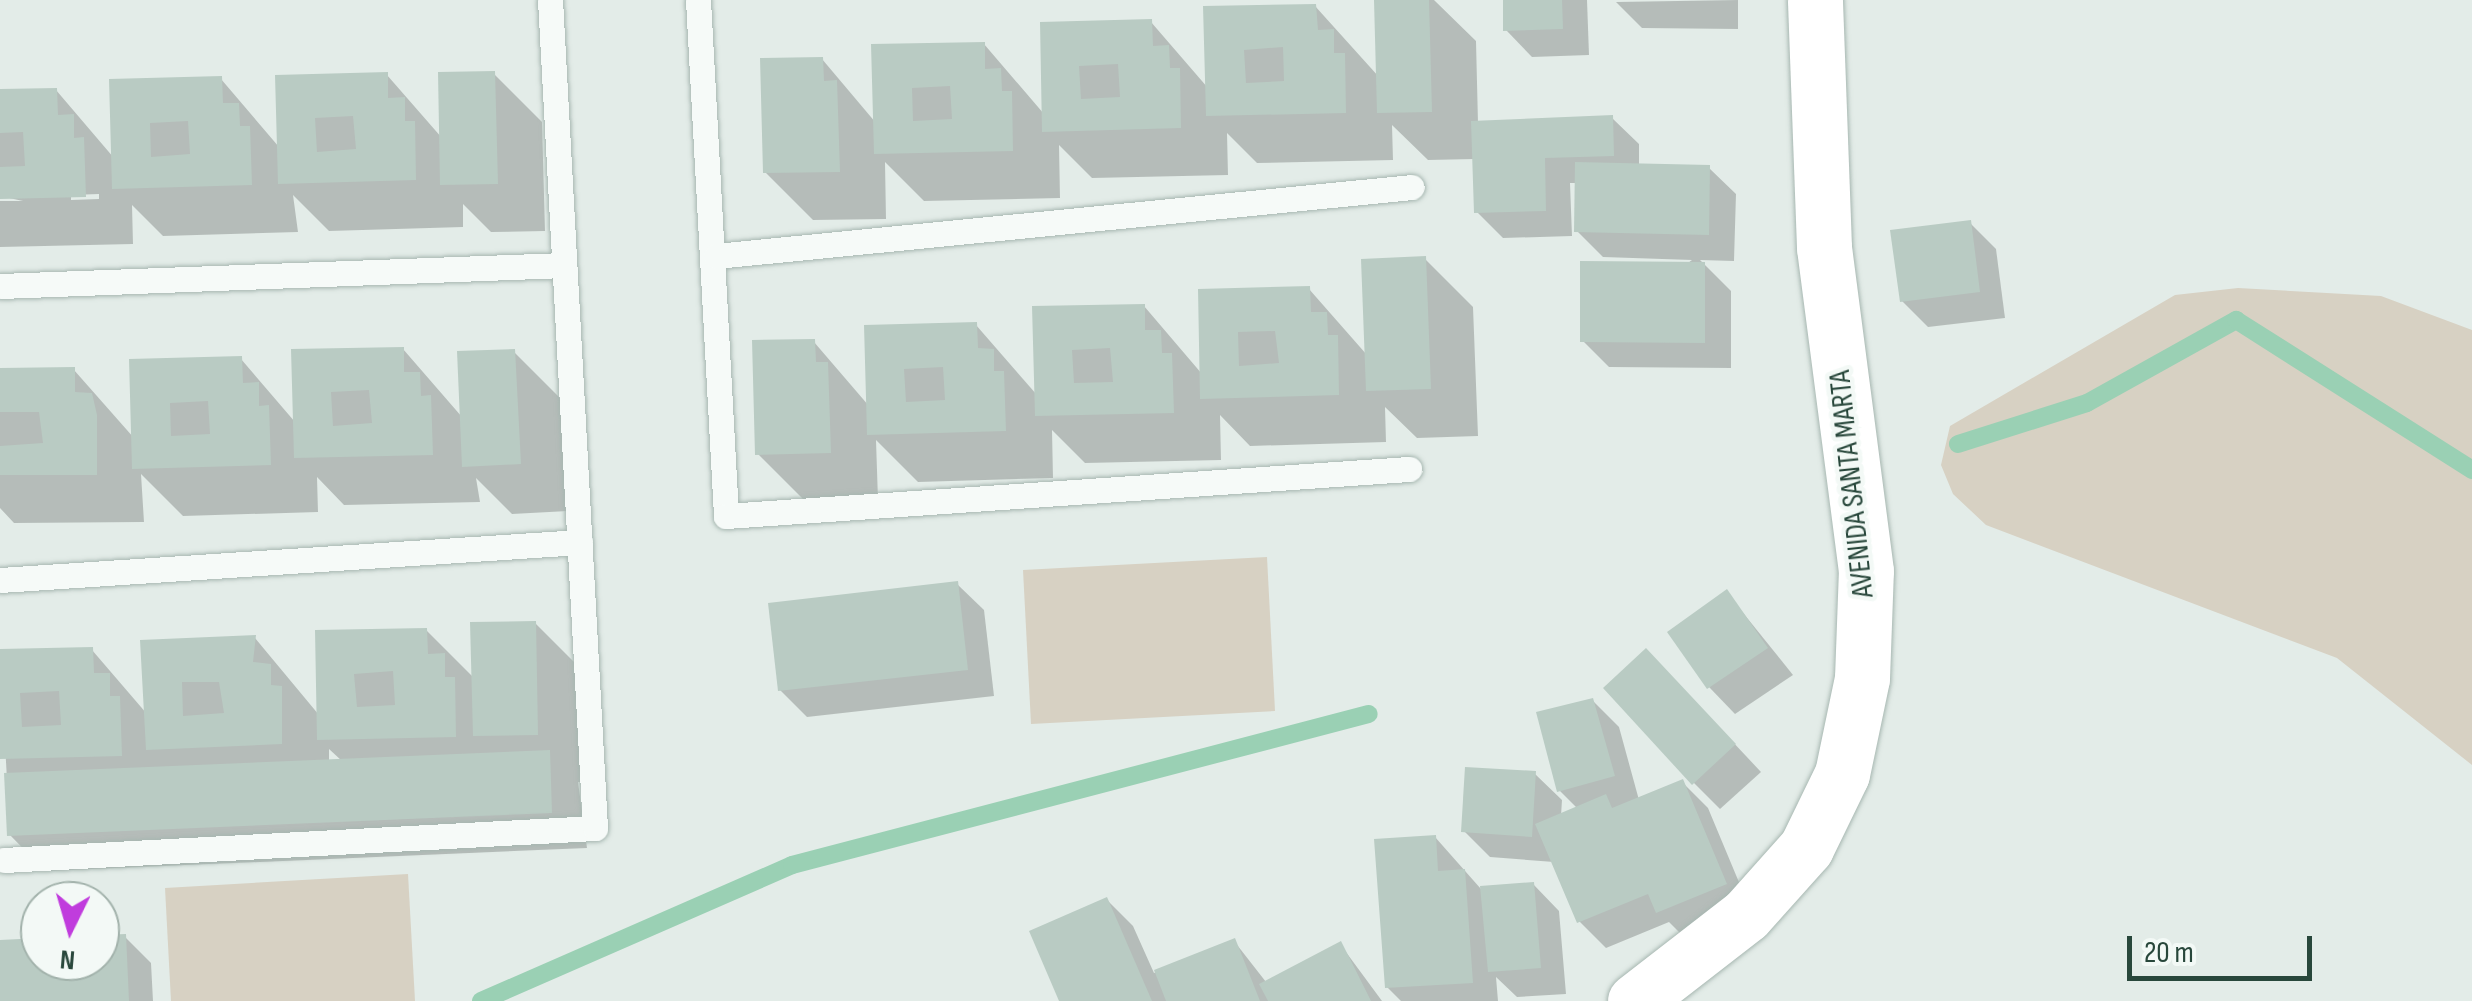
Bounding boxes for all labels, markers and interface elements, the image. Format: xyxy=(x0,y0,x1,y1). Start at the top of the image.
street label: AVENIDA SANTA MARTA xyxy=(1822,368,1882,600)
north arrow xyxy=(20,881,120,981)
scale bar xyxy=(2132,916,2317,978)
text: 20 m xyxy=(2144,935,2194,971)
text: N xyxy=(59,942,76,976)

